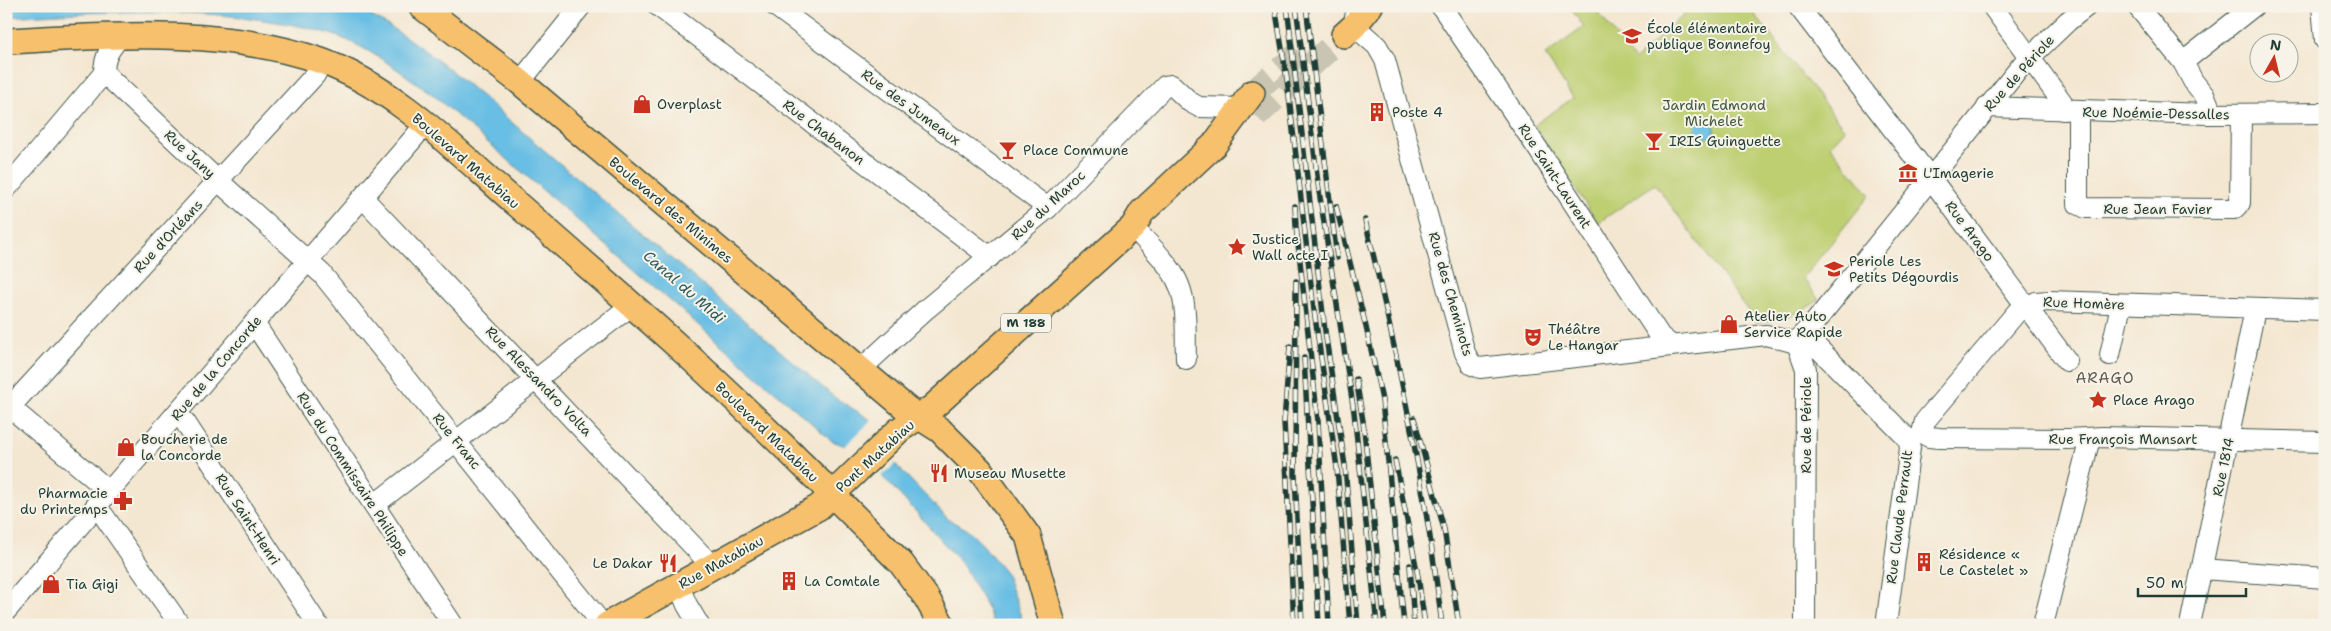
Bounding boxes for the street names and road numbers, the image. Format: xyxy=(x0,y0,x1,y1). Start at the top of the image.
street label: Rue de Périole xyxy=(1980,31,2058,115)
street label: Rue des Jumeaux xyxy=(858,65,964,149)
street label: Rue Chabanon xyxy=(779,95,869,169)
street label: Rue Noémie-Dessalles xyxy=(2082,103,2230,123)
street label: Boulevard Matabiau xyxy=(408,109,524,213)
street label: Rue Saint-Laurent xyxy=(1514,120,1596,232)
street label: Rue Jany xyxy=(161,126,219,182)
street label: Boulevard des Minimes xyxy=(605,153,737,267)
street label: Rue du Maroc xyxy=(1007,166,1089,244)
street label: Rue d'Orléans xyxy=(129,196,207,276)
street label: Rue Arago xyxy=(1941,197,1999,265)
street label: Rue Jean Favier xyxy=(2104,200,2213,218)
street label: Rue des Cheminots xyxy=(1425,230,1477,358)
street label: Rue Homère xyxy=(2043,293,2125,313)
street label: Rue de la Concorde xyxy=(167,312,265,424)
road number: M 188 xyxy=(1001,314,1051,332)
street label: Rue Alessandro Volta xyxy=(482,322,596,440)
street label: Rue de Périole xyxy=(1797,376,1815,474)
street label: Boulevard Matabiau xyxy=(712,378,822,486)
street label: Rue du Commissaire Philippe xyxy=(293,388,413,560)
street label: Rue Franc xyxy=(429,409,485,473)
street label: Pont Matabiau xyxy=(832,416,918,496)
street label: Rue François Mansart xyxy=(2049,430,2197,448)
street label: Rue 1814 xyxy=(2208,436,2238,498)
street label: Rue Claude Perrault xyxy=(1882,449,1916,585)
street label: Rue Saint-Henri xyxy=(212,470,284,568)
street label: Rue Matabiau xyxy=(675,531,767,593)

